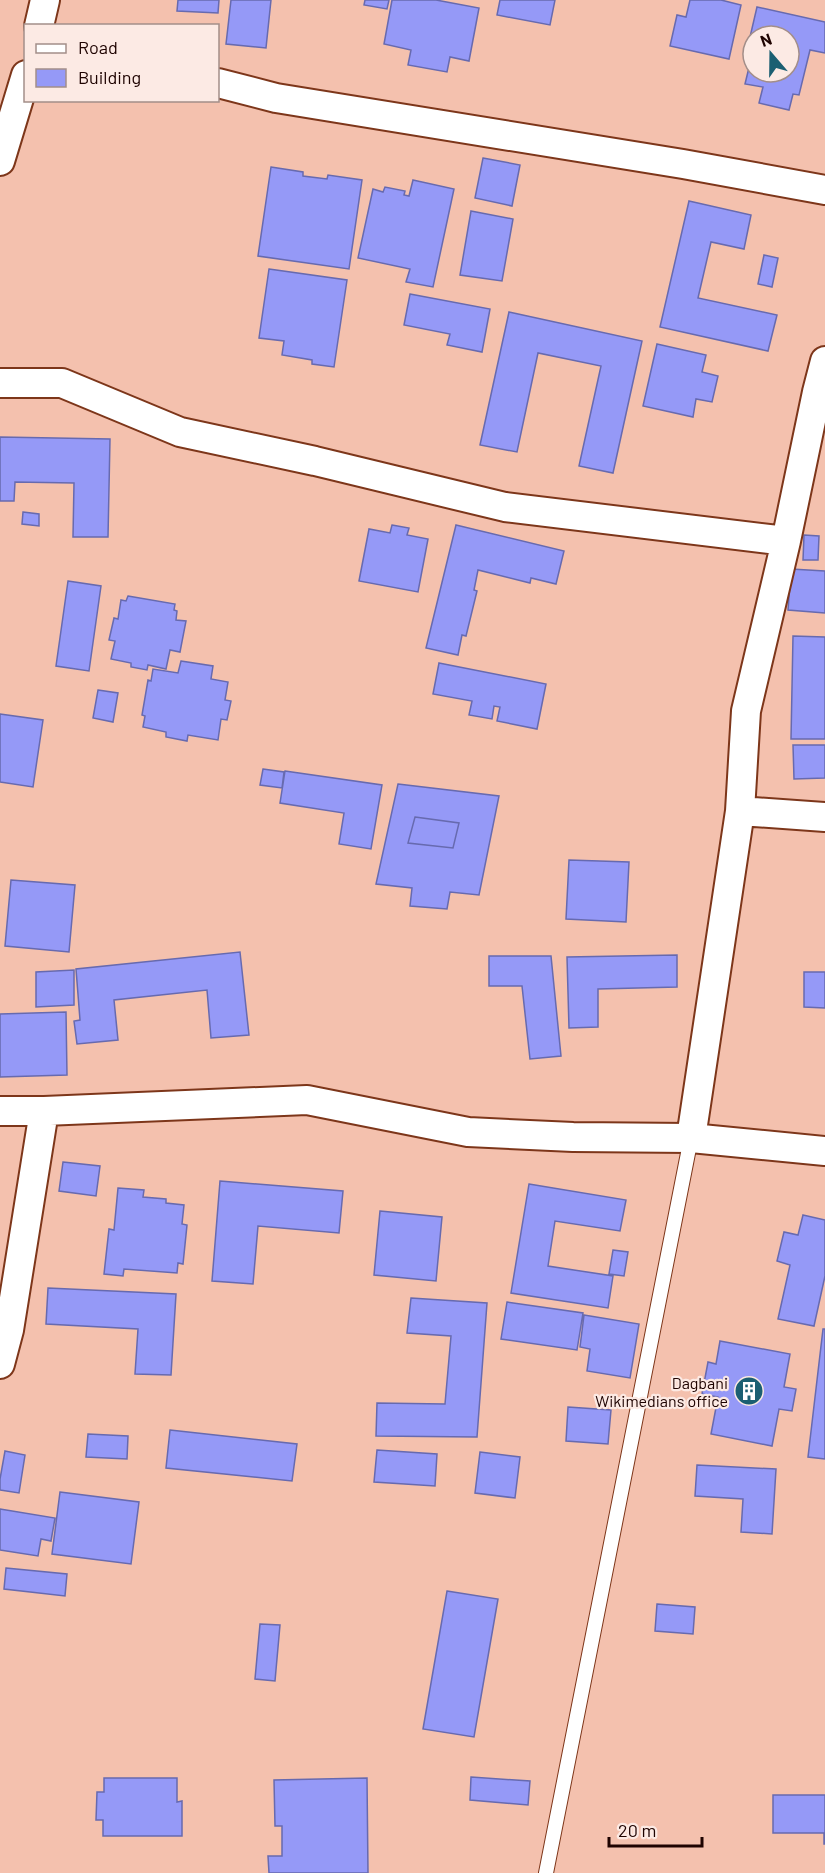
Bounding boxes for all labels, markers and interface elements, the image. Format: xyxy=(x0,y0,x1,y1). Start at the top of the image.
legend xyxy=(24,24,219,102)
north arrow xyxy=(741,24,801,84)
text: N xyxy=(757,29,774,50)
text: Road xyxy=(78,36,118,58)
text: Building xyxy=(78,66,141,88)
place label: Dagbani Wikimedians office xyxy=(595,1373,728,1410)
building icon: Dagbani Wikimedians office xyxy=(733,1375,765,1407)
scale bar xyxy=(609,1810,702,1848)
text: 20 m xyxy=(618,1819,656,1841)

